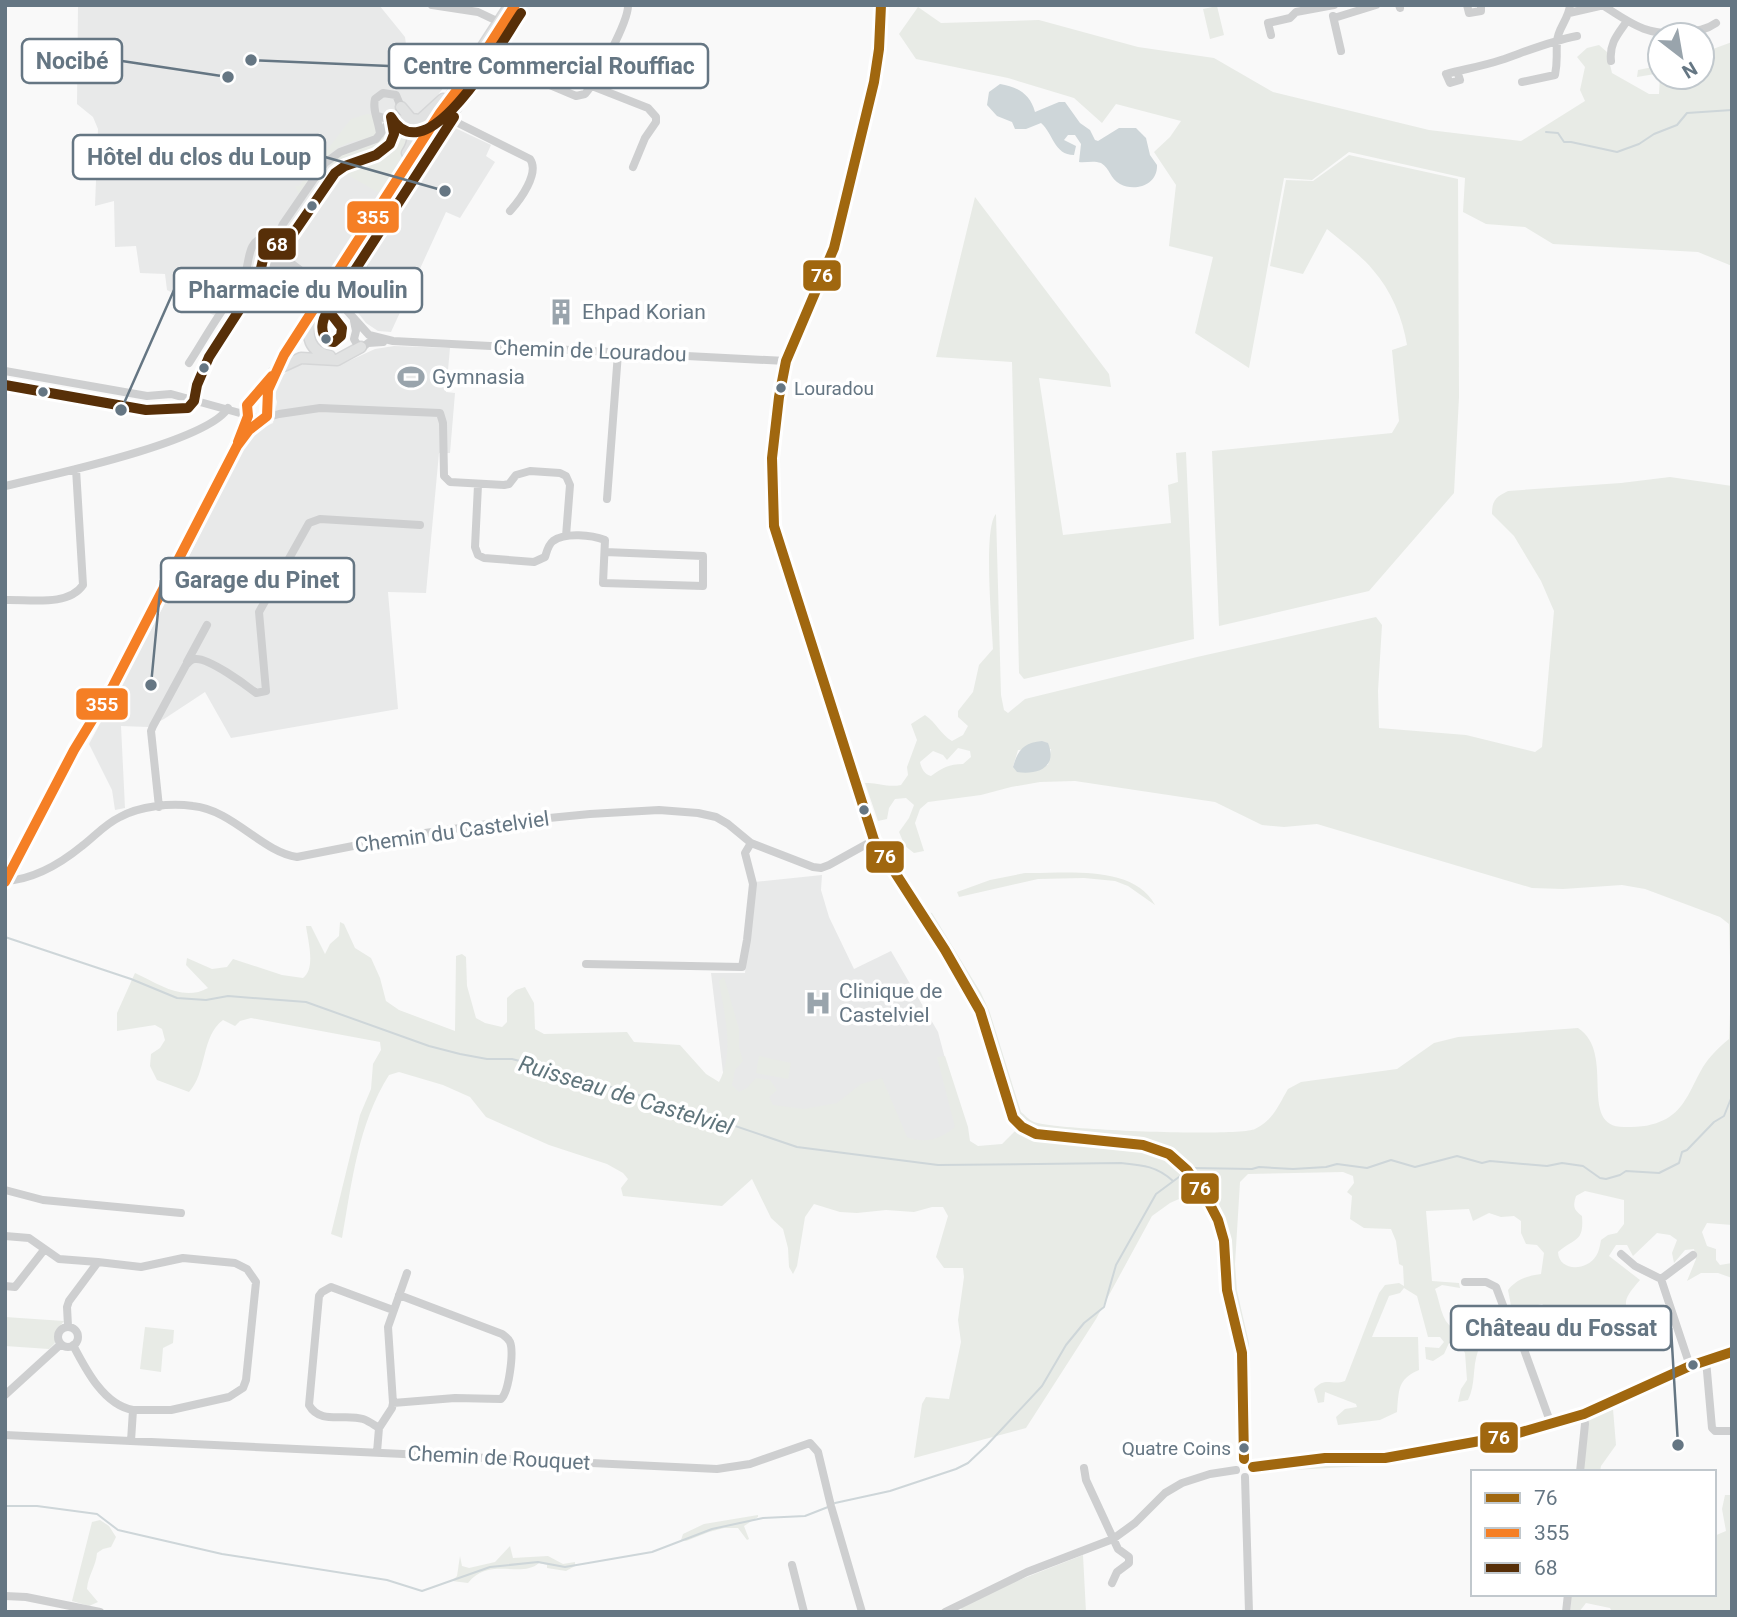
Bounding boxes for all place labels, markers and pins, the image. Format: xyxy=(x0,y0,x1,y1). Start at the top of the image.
callout: Nocibé xyxy=(22,39,122,83)
callout: Centre Commercial Rouffiac xyxy=(389,44,708,88)
callout: Hôtel du clos du Loup xyxy=(73,135,325,179)
unlabelled marker xyxy=(305,199,319,213)
callout: Pharmacie du Moulin xyxy=(174,268,422,312)
building icon: Ehpad Korian xyxy=(546,297,576,327)
place label: Ehpad Korian xyxy=(582,300,706,324)
unlabelled marker xyxy=(319,332,333,346)
unlabelled marker xyxy=(197,361,211,375)
sports icon: Gymnasia xyxy=(396,362,426,392)
place label: Gymnasia xyxy=(432,365,525,389)
place label: Louradou xyxy=(794,377,874,400)
marker: Louradou xyxy=(774,381,788,395)
unlabelled marker xyxy=(36,385,50,399)
callout: Garage du Pinet xyxy=(161,558,354,602)
unlabelled marker xyxy=(857,803,871,817)
place label: Clinique de Castelviel xyxy=(839,979,942,1027)
hospital icon: Clinique de Castelviel xyxy=(803,988,833,1018)
callout: Château du Fossat xyxy=(1451,1306,1671,1350)
unlabelled marker xyxy=(1686,1358,1700,1372)
place label: Quatre Coins xyxy=(1122,1437,1231,1460)
marker: Quatre Coins xyxy=(1237,1441,1251,1455)

